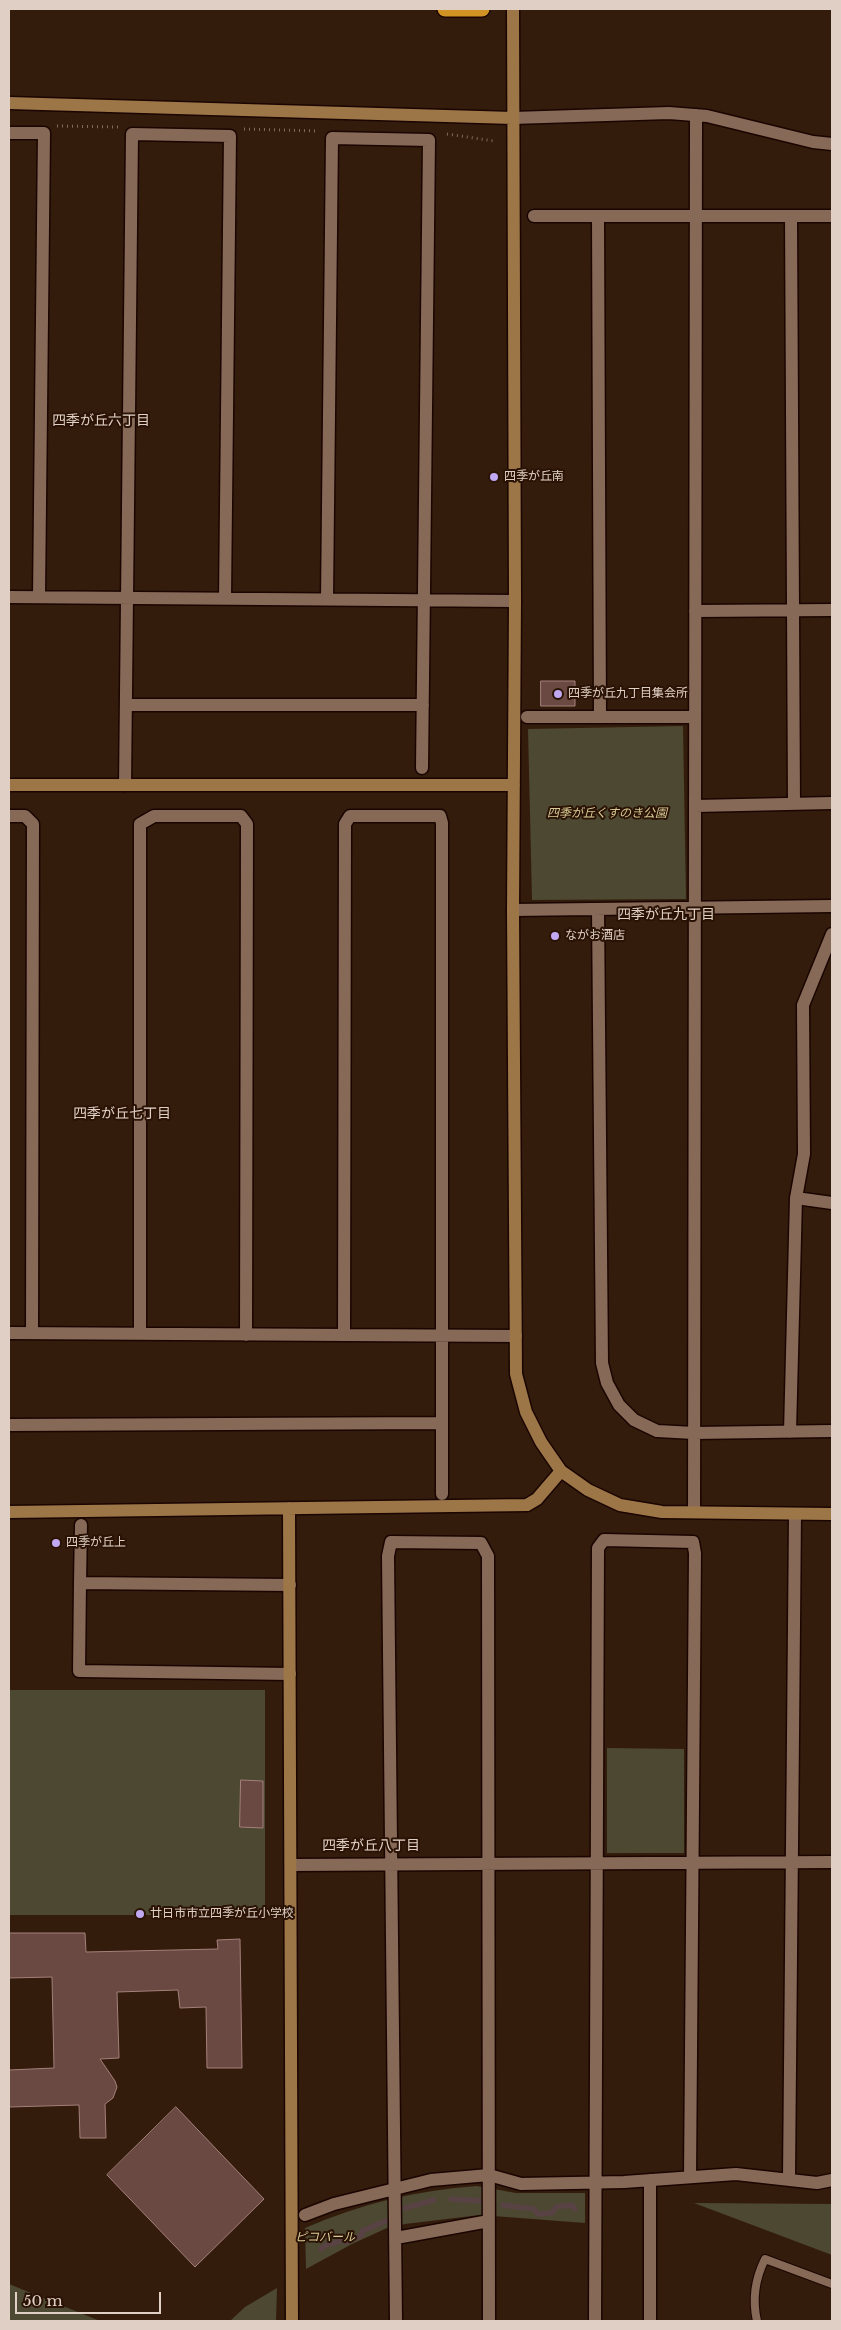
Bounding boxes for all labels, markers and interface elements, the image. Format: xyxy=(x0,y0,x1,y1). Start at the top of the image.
district label: 四季が丘六丁目 xyxy=(52,413,150,429)
place label: 四季が丘南 xyxy=(504,470,564,484)
marker: 四季が丘南 xyxy=(488,471,500,483)
place label: 四季が丘九丁目集会所 xyxy=(568,687,688,701)
marker: 四季が丘九丁目集会所 xyxy=(552,688,564,700)
park label: 四季が丘くすのき公園 xyxy=(547,807,667,821)
district label: 四季が丘九丁目 xyxy=(617,907,715,923)
place label: ながお酒店 xyxy=(565,929,625,943)
marker: ながお酒店 xyxy=(549,930,561,942)
district label: 四季が丘七丁目 xyxy=(73,1106,171,1122)
place label: 四季が丘上 xyxy=(66,1536,126,1550)
marker: 四季が丘上 xyxy=(50,1537,62,1549)
district label: 四季が丘八丁目 xyxy=(322,1838,420,1854)
place label: 廿日市市立四季が丘小学校 xyxy=(150,1907,294,1921)
marker: 廿日市市立四季が丘小学校 xyxy=(134,1908,146,1920)
park label: ピコバール xyxy=(295,2231,355,2245)
scale bar xyxy=(18,2282,164,2314)
text: 50 m xyxy=(23,2291,63,2310)

